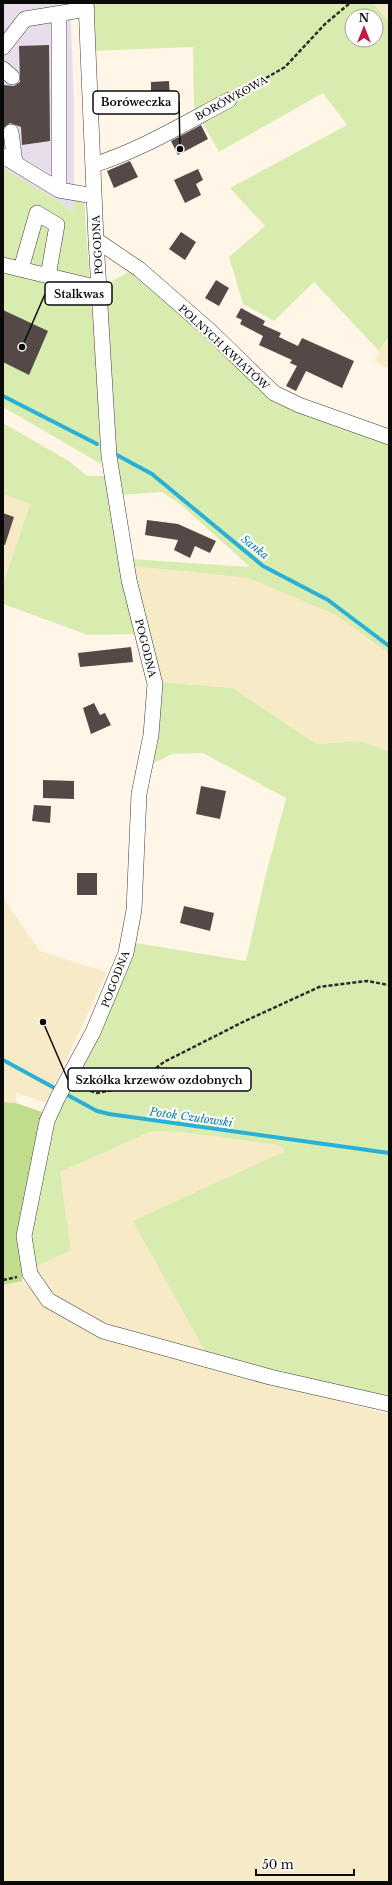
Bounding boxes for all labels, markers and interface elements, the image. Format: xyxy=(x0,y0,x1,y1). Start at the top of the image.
north arrow xyxy=(344,8,384,48)
text: N xyxy=(359,11,370,25)
street label: BORÓWKOWA xyxy=(192,72,270,124)
callout: Boróweczka xyxy=(93,91,179,114)
text: Boróweczka xyxy=(101,95,172,109)
street label: POGODNA xyxy=(89,215,106,275)
callout: Stalkwas xyxy=(45,282,112,305)
text: Stalkwas xyxy=(54,287,104,301)
street label: POLNYCH KWIATÓW xyxy=(176,301,273,393)
water label: Sanka xyxy=(238,532,272,562)
street label: POGODNA xyxy=(132,618,159,679)
street label: POGODNA xyxy=(99,949,132,1009)
callout: Szkółka krzewów ozdobnych xyxy=(68,1068,251,1091)
text: Szkółka krzewów ozdobnych xyxy=(76,1073,243,1087)
water label: Potok Czułowski xyxy=(148,1104,234,1130)
scale bar xyxy=(256,1851,354,1877)
text: 50 m xyxy=(262,1857,294,1872)

